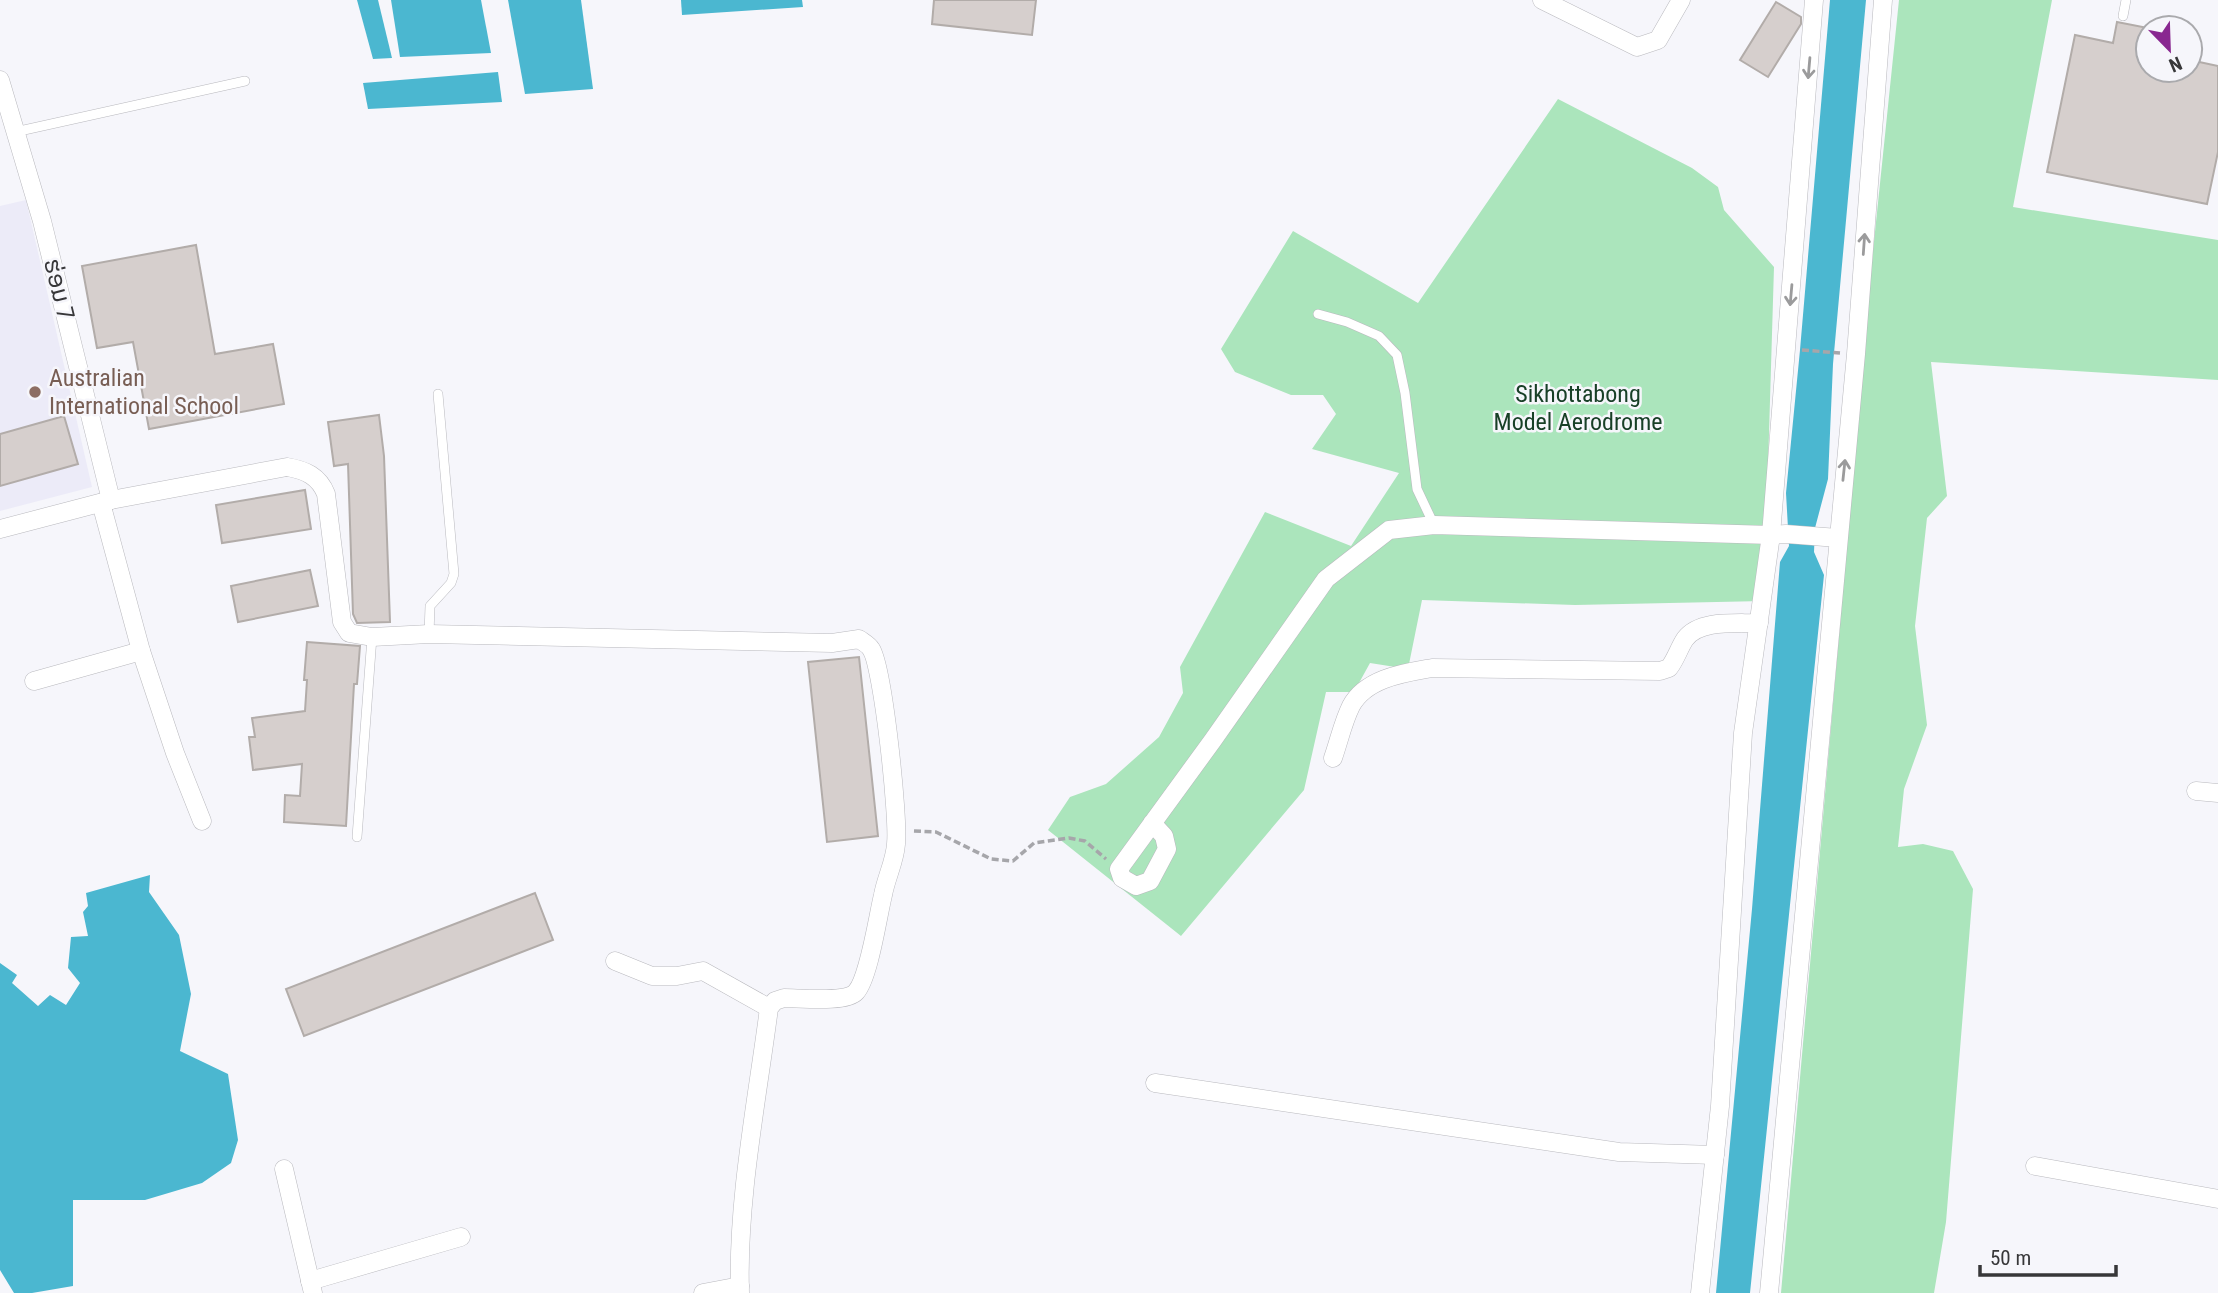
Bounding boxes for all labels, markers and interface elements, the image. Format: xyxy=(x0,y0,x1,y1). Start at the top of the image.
north arrow xyxy=(2134,14,2204,84)
text: N xyxy=(2166,51,2185,77)
one-way arrow xyxy=(1802,56,1815,79)
one-way arrow xyxy=(1858,233,1871,256)
street label: ຮ່ອມ 7 xyxy=(38,256,80,322)
one-way arrow xyxy=(1784,283,1797,306)
place label: Australian International School xyxy=(49,364,239,420)
park label: Sikhottabong Model Aerodrome xyxy=(1494,380,1662,436)
marker: Australian International School xyxy=(27,384,43,400)
one-way arrow xyxy=(1838,460,1851,482)
scale bar xyxy=(1980,1234,2116,1278)
text: 50 m xyxy=(1990,1246,2031,1270)

